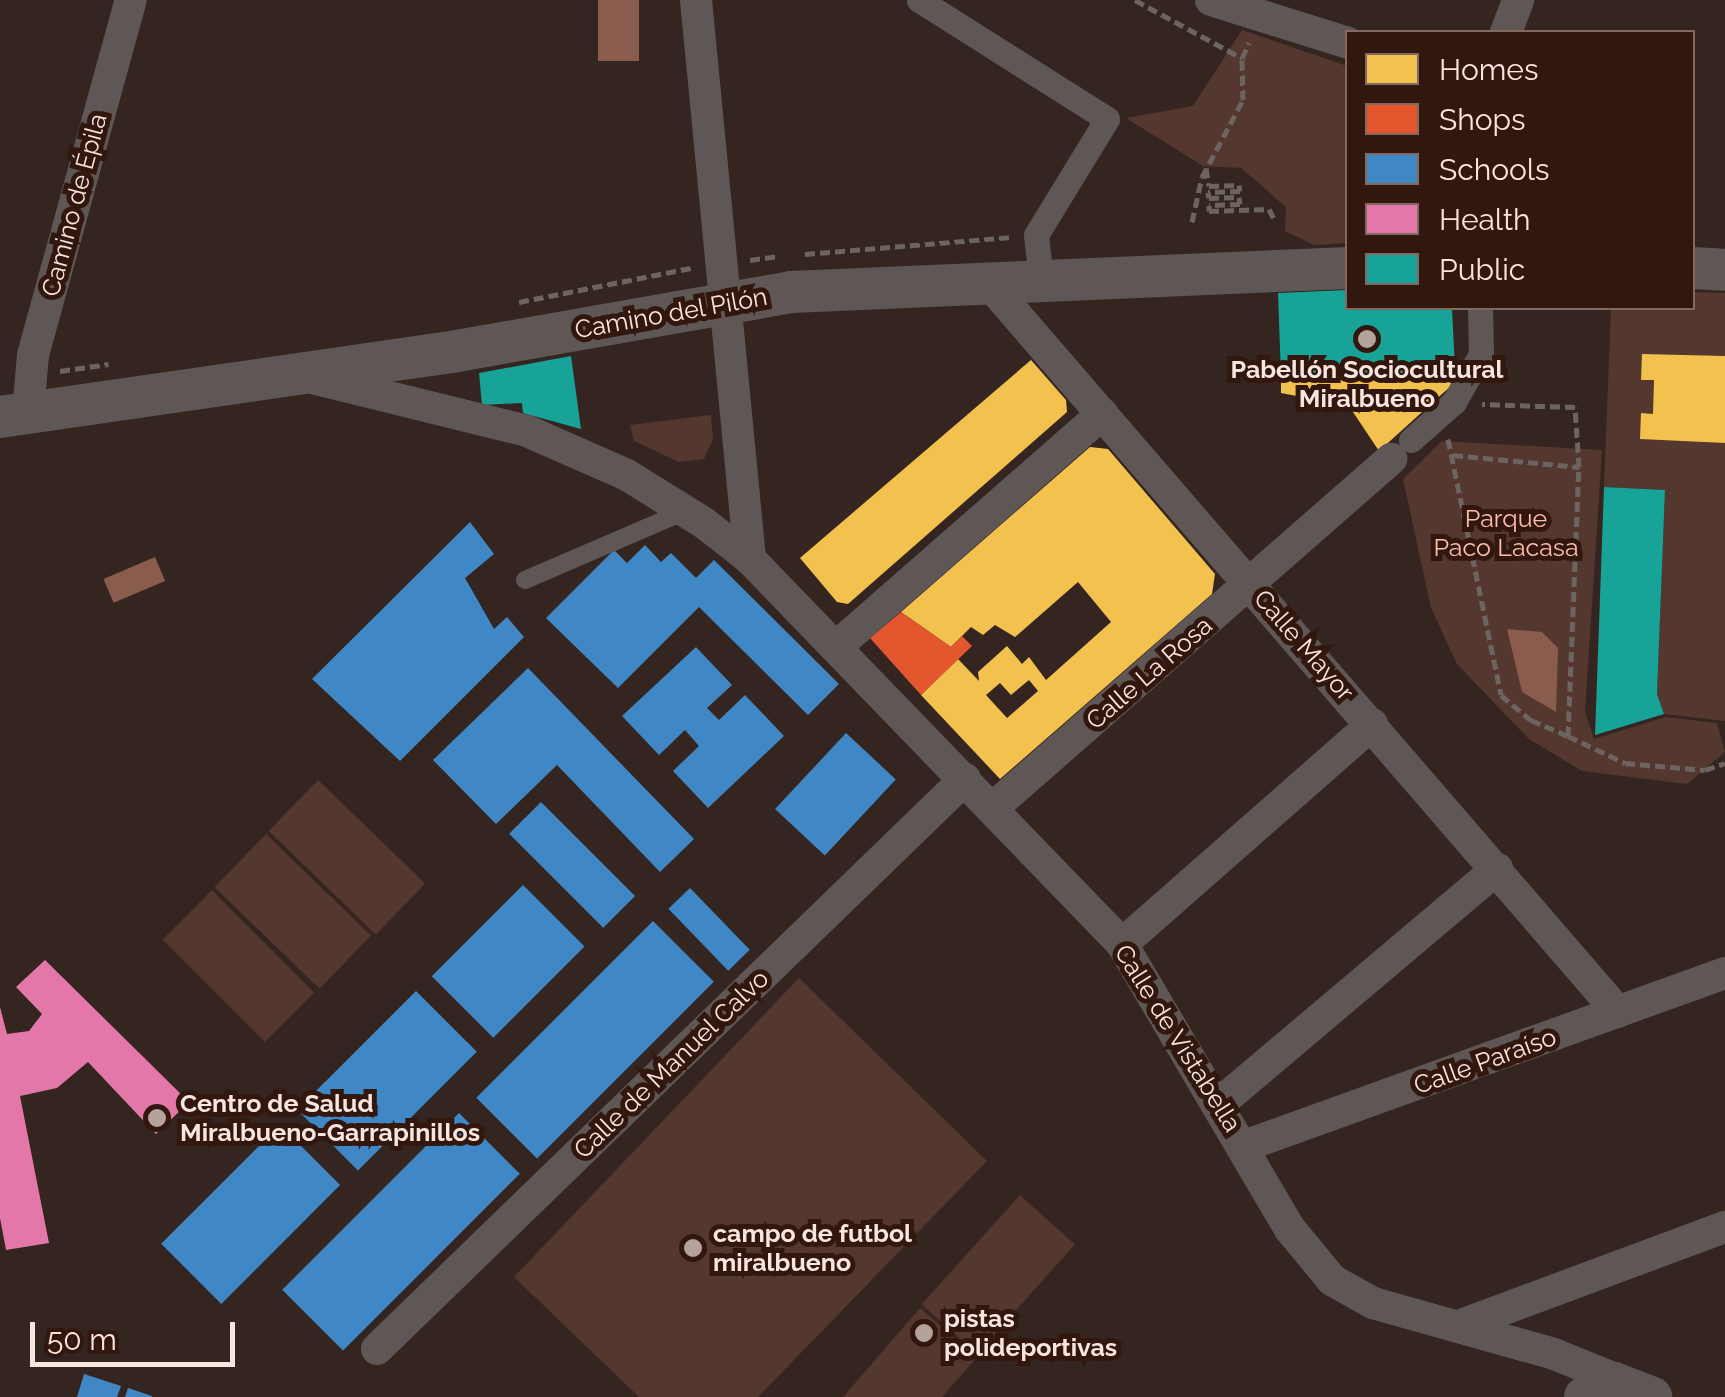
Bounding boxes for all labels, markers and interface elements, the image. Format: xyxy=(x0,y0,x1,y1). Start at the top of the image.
legend xyxy=(1345,30,1695,310)
text: Homes xyxy=(1439,52,1538,87)
text: Shops xyxy=(1439,102,1526,137)
street label: Camino de Épila xyxy=(35,110,113,300)
text: Schools xyxy=(1439,152,1550,187)
text: Health xyxy=(1439,202,1531,237)
text: Public xyxy=(1439,252,1525,287)
street label: Camino del Pilón xyxy=(572,281,770,345)
marker: Pabellón Sociocultural Miralbueno xyxy=(1356,328,1378,350)
place label: Pabellón Sociocultural Miralbueno xyxy=(1230,355,1504,414)
park label: Parque Paco Lacasa xyxy=(1433,504,1579,563)
street label: Calle Mayor xyxy=(1248,583,1360,707)
street label: Calle La Rosa xyxy=(1080,610,1218,736)
street label: Calle de Vistabella xyxy=(1108,939,1248,1137)
street label: Calle de Manuel Calvo xyxy=(567,963,775,1165)
street label: Calle Paraíso xyxy=(1410,1021,1560,1101)
place label: Centro de Salud Miralbueno-Garrapinillos xyxy=(180,1089,480,1148)
marker: Centro de Salud Miralbueno-Garrapinillos xyxy=(144,1105,170,1131)
place label: campo de futbol miralbueno xyxy=(713,1219,912,1278)
marker: campo de futbol miralbueno xyxy=(682,1237,704,1259)
scale bar xyxy=(35,1302,240,1364)
place label: pistas polideportivas xyxy=(944,1304,1117,1363)
text: 50 m xyxy=(47,1322,117,1357)
marker: pistas polideportivas xyxy=(913,1322,935,1344)

